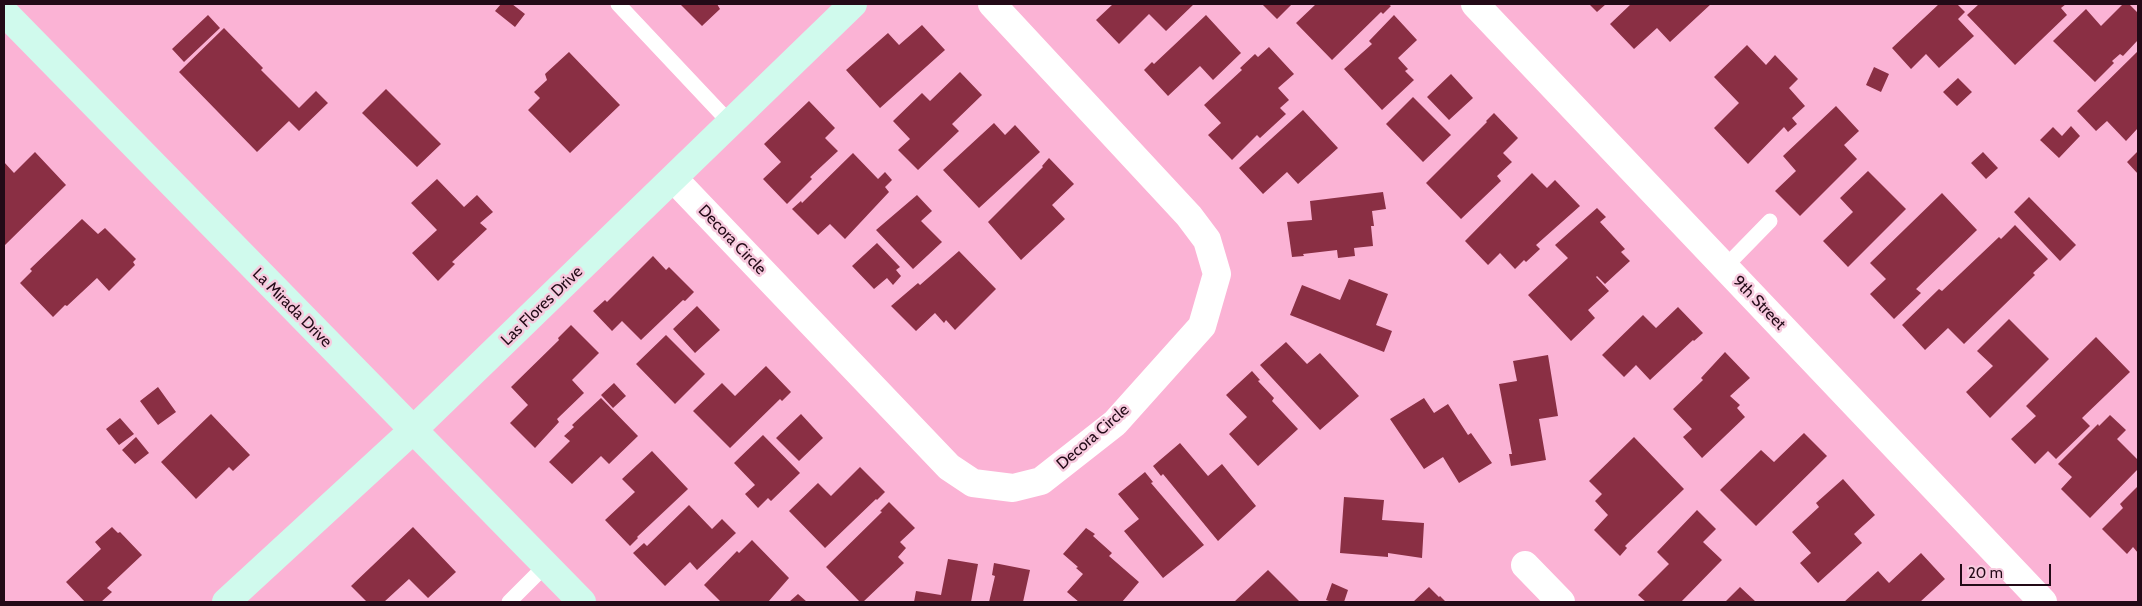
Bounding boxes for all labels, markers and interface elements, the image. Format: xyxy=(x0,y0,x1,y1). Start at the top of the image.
street label: Decora Circle xyxy=(694,201,770,279)
street label: Las Flores Drive xyxy=(497,262,587,350)
street label: La Mirada Drive xyxy=(248,264,336,352)
street label: 9th Street xyxy=(1729,272,1789,334)
street label: Decora Circle xyxy=(1053,400,1133,474)
scale bar xyxy=(1962,554,2053,586)
text: 20 m xyxy=(1968,564,2003,582)

